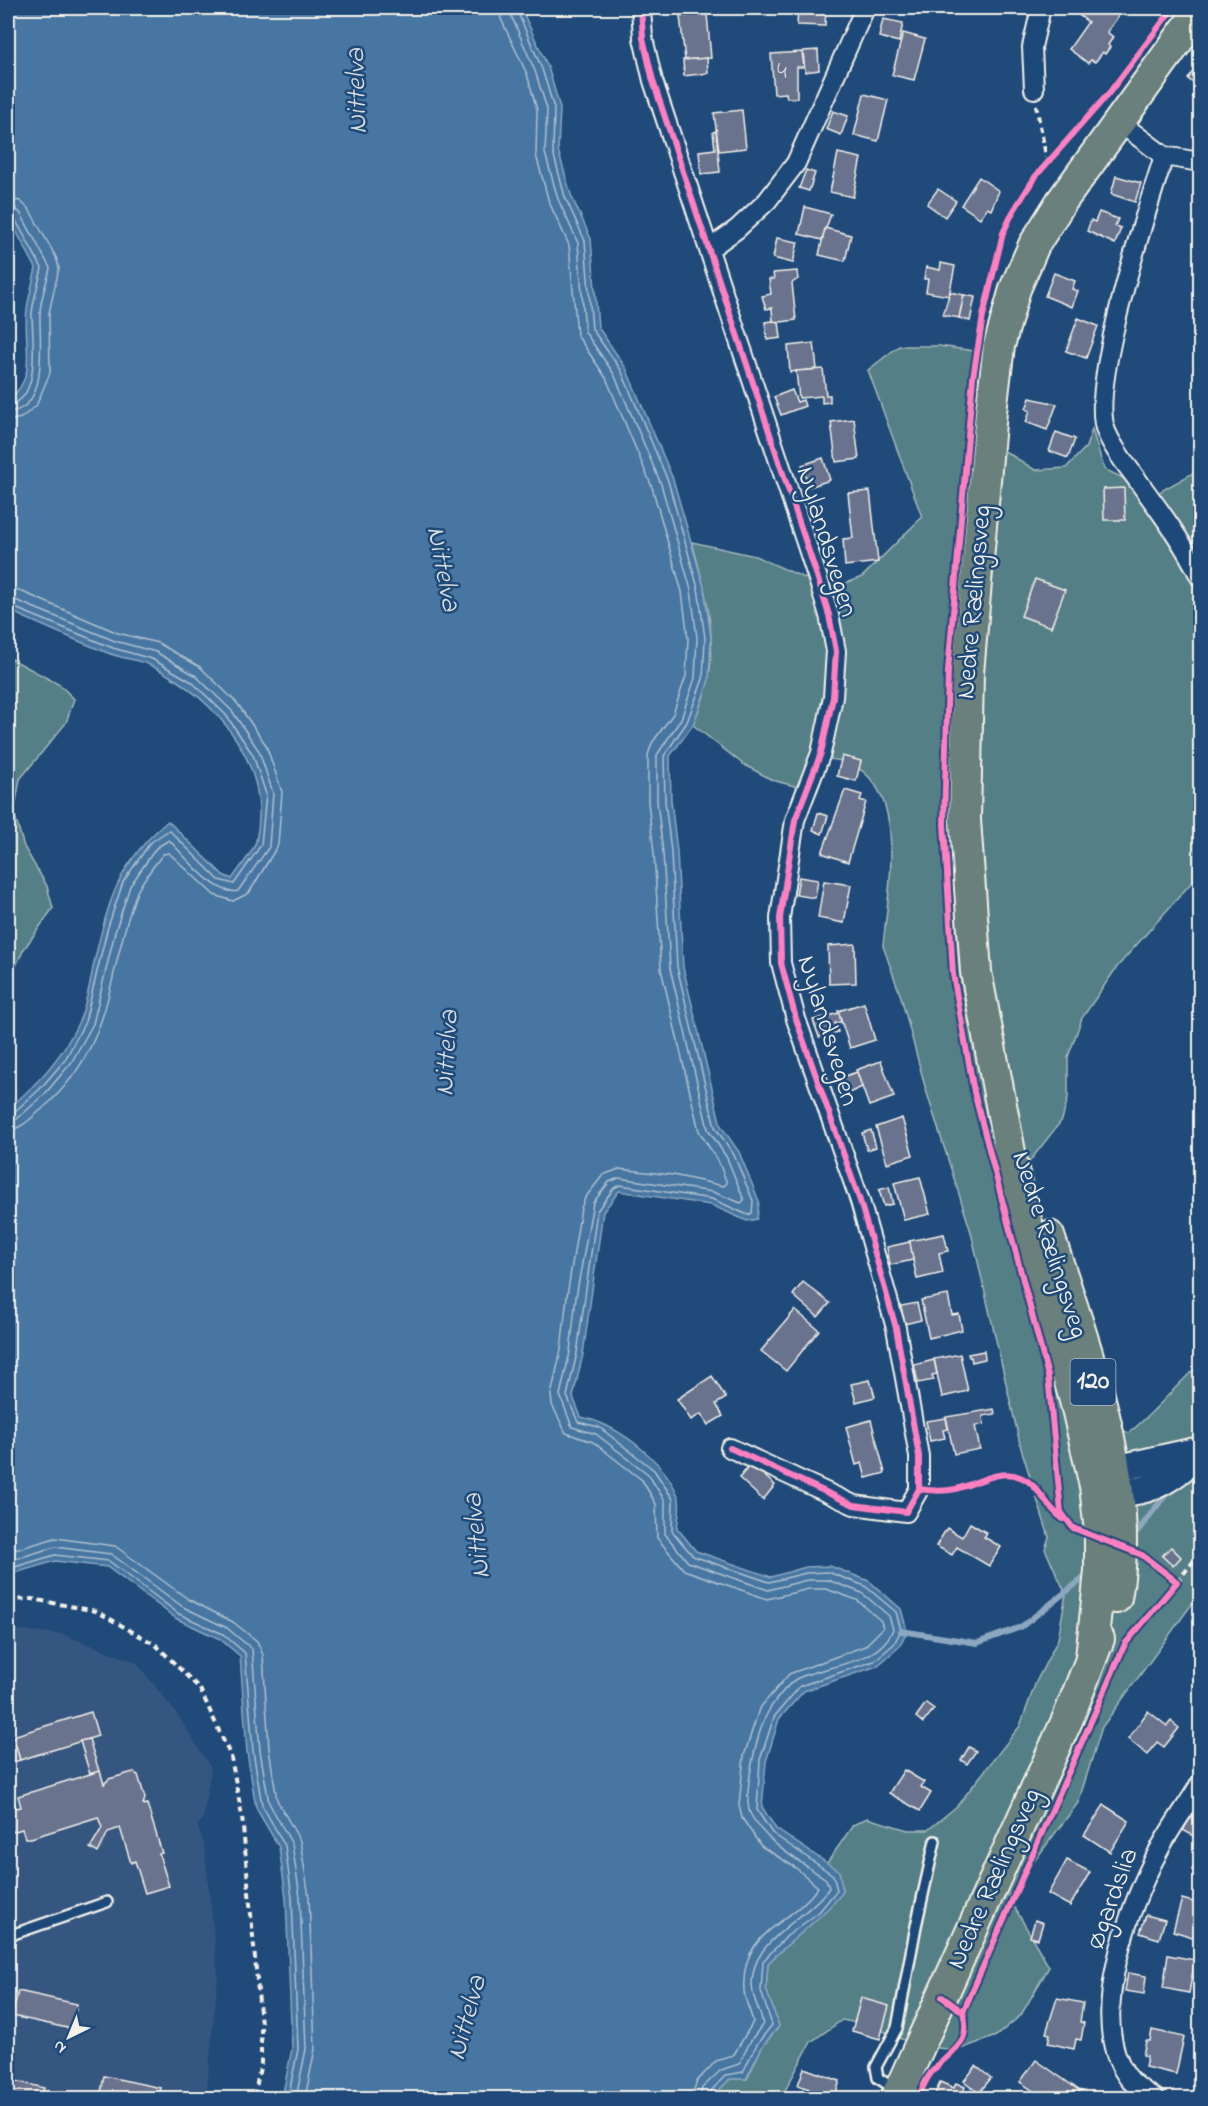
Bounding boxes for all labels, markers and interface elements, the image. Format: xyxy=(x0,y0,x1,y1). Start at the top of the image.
water label: Nittelva xyxy=(336,46,380,135)
house number: 4 xyxy=(777,55,787,90)
street label: Nylandsvegen xyxy=(785,462,867,622)
street label: Nedre Rælingsveg xyxy=(947,503,1003,701)
water label: Nittelva xyxy=(414,523,470,616)
street label: Nylandsvegen xyxy=(786,951,868,1111)
water label: Nittelva xyxy=(425,1008,471,1097)
street label: Nedre Rælingsveg xyxy=(1000,1146,1098,1344)
road number: 120 xyxy=(1070,1359,1116,1405)
water label: Nittelva xyxy=(453,1490,503,1581)
street label: Nedre Rælingsveg xyxy=(938,1782,1052,1976)
street label: Øgardslia xyxy=(1077,1843,1149,1955)
water label: Nittelva xyxy=(437,1970,499,2065)
north arrow xyxy=(39,2007,99,2067)
text: N xyxy=(48,2034,72,2059)

